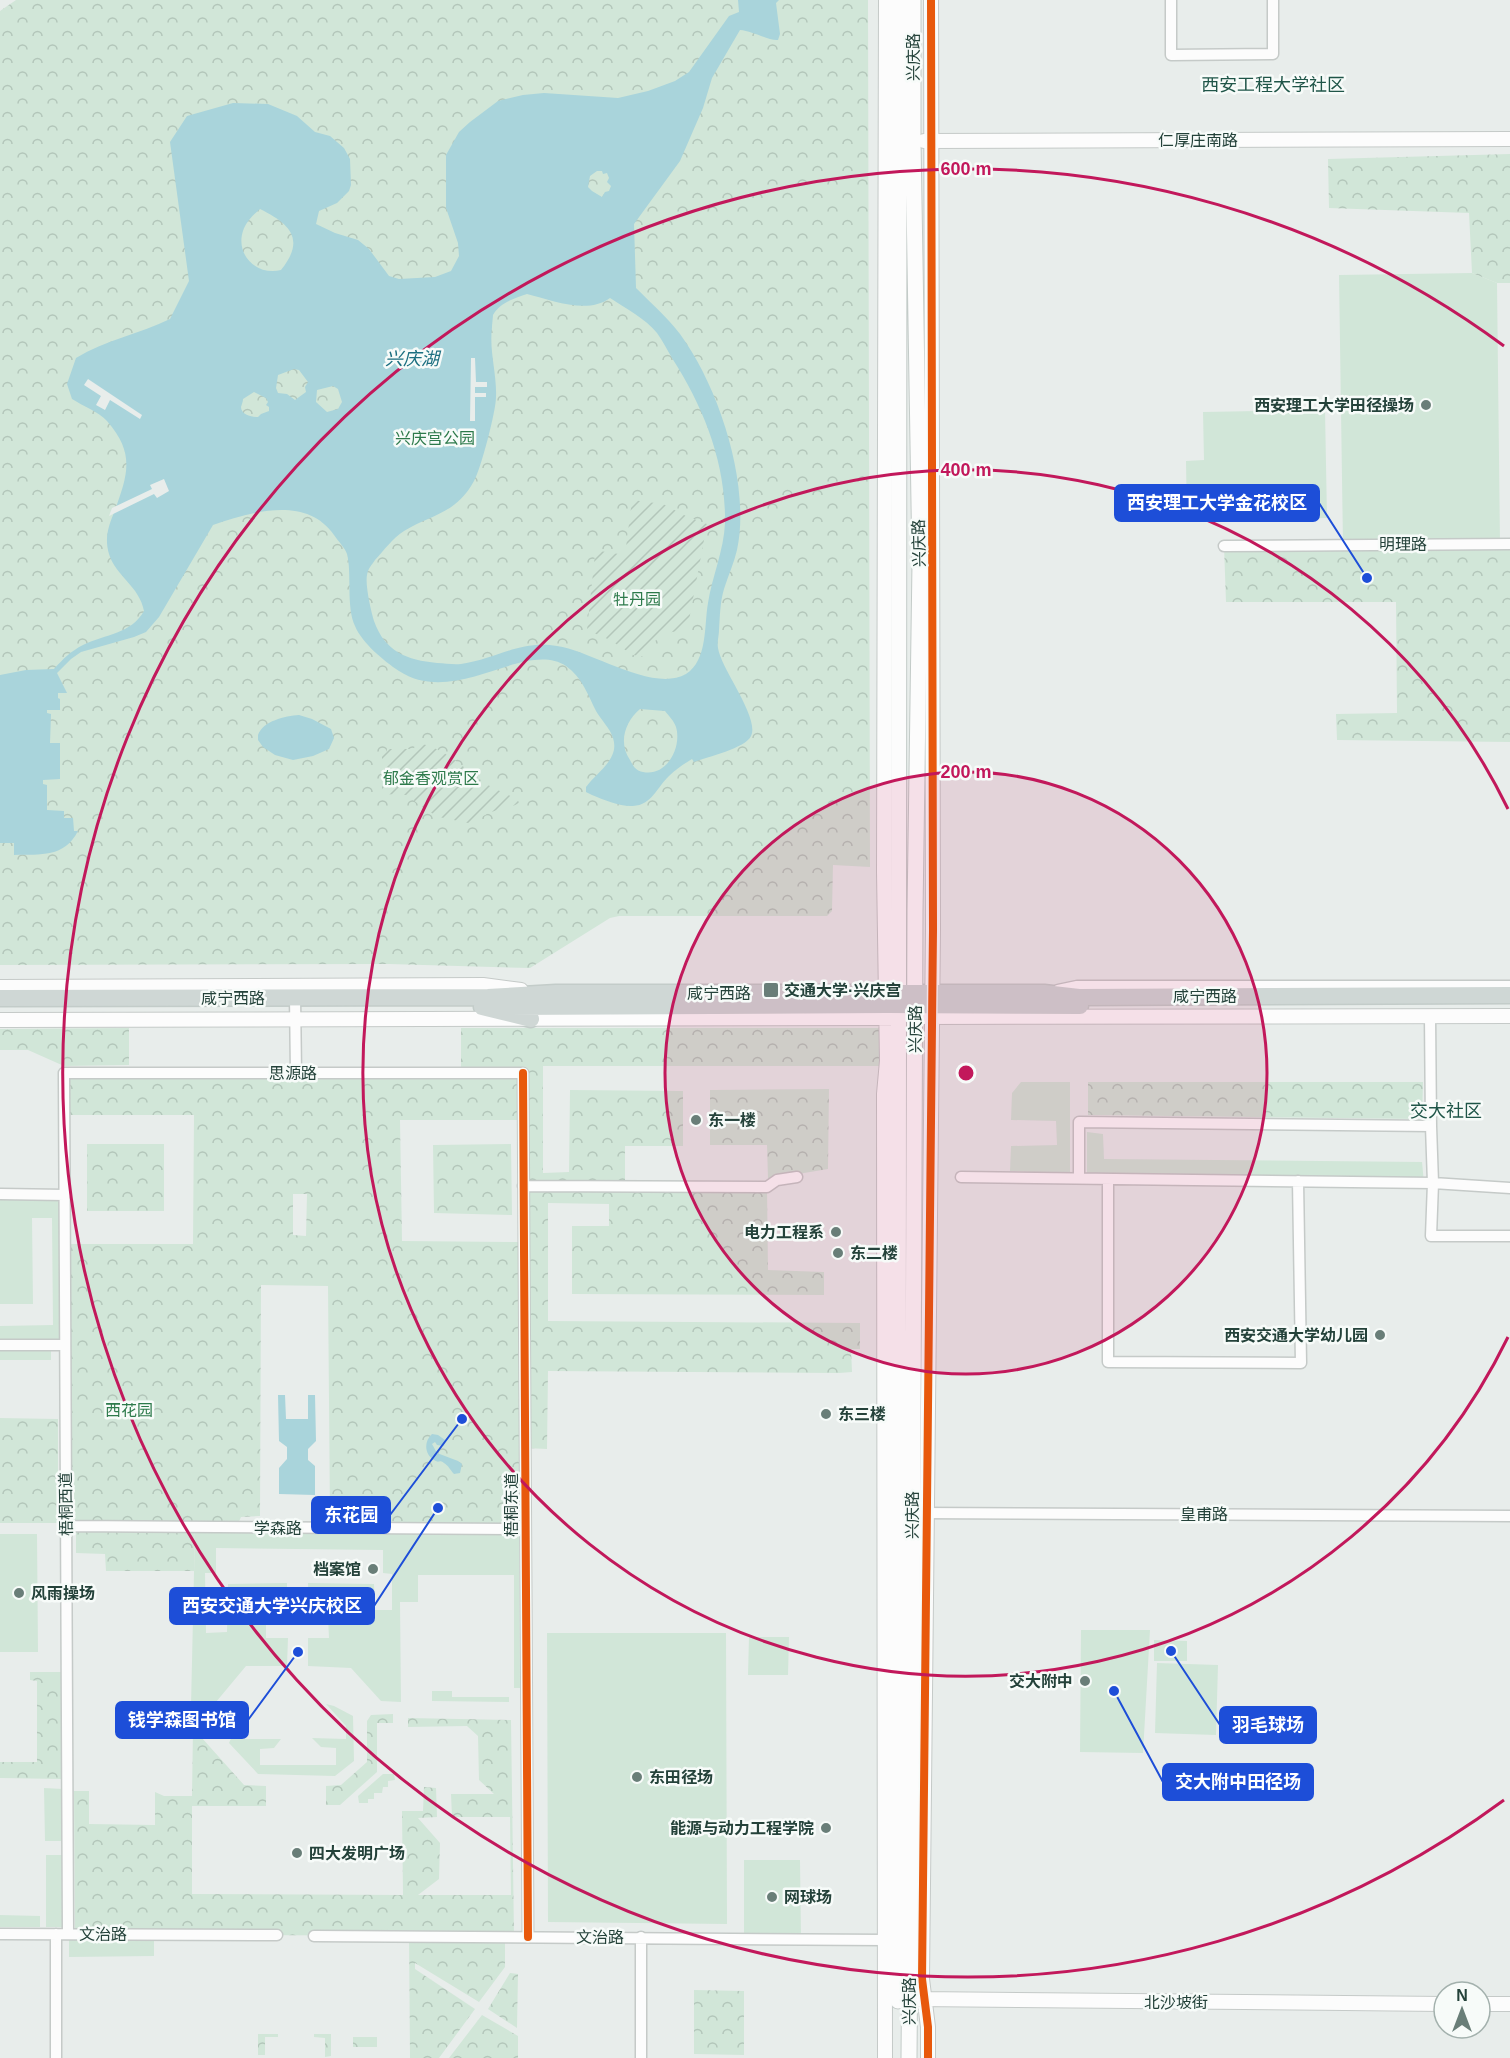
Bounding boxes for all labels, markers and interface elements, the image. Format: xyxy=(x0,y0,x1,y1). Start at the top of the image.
street label: 兴庆路 xyxy=(905,33,922,81)
district label: 西安工程大学社区 xyxy=(1201,75,1345,95)
street label: 仁厚庄南路 xyxy=(1158,132,1238,149)
text: 600 m xyxy=(940,159,992,179)
water label: 兴庆湖 xyxy=(385,349,442,369)
place label: 西安理工大学田径操场 xyxy=(1254,397,1414,414)
marker: 西安理工大学田径操场 xyxy=(1419,398,1433,412)
park label: 兴庆宫公园 xyxy=(395,430,475,447)
text: 400 m xyxy=(940,460,992,480)
callout: 西安理工大学金花校区 xyxy=(1115,485,1319,521)
text: 西安理工大学金花校区 xyxy=(1127,493,1307,513)
street label: 兴庆路 xyxy=(910,519,928,567)
street label: 明理路 xyxy=(1379,536,1427,553)
park label: 牡丹园 xyxy=(613,591,661,608)
text: 200 m xyxy=(940,762,992,782)
park label: 郁金香观赏区 xyxy=(383,770,479,787)
marker: 交通大学·兴庆宫 xyxy=(762,981,780,999)
place label: 交通大学·兴庆宫 xyxy=(784,981,901,999)
street label: 咸宁西路 xyxy=(687,985,751,1002)
street label: 咸宁西路 xyxy=(1173,988,1237,1005)
street label: 咸宁西路 xyxy=(201,990,265,1007)
street label: 兴庆路 xyxy=(907,1005,924,1053)
centre of rings xyxy=(956,1063,976,1083)
street label: 思源路 xyxy=(269,1065,317,1082)
district label: 交大社区 xyxy=(1410,1101,1482,1121)
place label: 东一楼 xyxy=(708,1112,756,1129)
marker: 东一楼 xyxy=(689,1113,703,1127)
place label: 电力工程系 xyxy=(744,1224,824,1241)
marker: 电力工程系 xyxy=(829,1225,843,1239)
place label: 东二楼 xyxy=(850,1245,898,1262)
marker: 东二楼 xyxy=(831,1246,845,1260)
place label: 西安交通大学幼儿园 xyxy=(1224,1326,1368,1344)
marker: 西安交通大学幼儿园 xyxy=(1373,1328,1387,1342)
park label: 西花园 xyxy=(105,1402,153,1419)
place label: 东三楼 xyxy=(838,1406,886,1423)
marker: 东三楼 xyxy=(819,1407,833,1421)
street label: 梧桐西道 xyxy=(57,1472,75,1536)
street label: 梧桐东道 xyxy=(503,1473,520,1537)
street label: 兴庆路 xyxy=(904,1491,921,1539)
callout: 东花园 xyxy=(312,1497,390,1533)
text: 东花园 xyxy=(324,1505,378,1525)
street label: 皇甫路 xyxy=(1180,1506,1228,1523)
street label: 学森路 xyxy=(254,1520,302,1537)
place label: 档案馆 xyxy=(313,1561,361,1578)
marker: 档案馆 xyxy=(366,1562,380,1576)
place label: 风雨操场 xyxy=(31,1585,95,1602)
marker: 风雨操场 xyxy=(12,1586,26,1600)
callout: 西安交通大学兴庆校区 xyxy=(170,1588,374,1624)
text: 西安交通大学兴庆校区 xyxy=(182,1596,362,1616)
place label: 交大附中 xyxy=(1009,1672,1073,1690)
marker: 交大附中 xyxy=(1078,1674,1092,1688)
callout: 钱学森图书馆 xyxy=(116,1702,248,1738)
callout: 羽毛球场 xyxy=(1220,1707,1316,1743)
text: 钱学森图书馆 xyxy=(128,1710,236,1730)
text: 羽毛球场 xyxy=(1232,1715,1304,1735)
callout: 交大附中田径场 xyxy=(1163,1764,1313,1800)
place label: 东田径场 xyxy=(649,1769,713,1786)
marker: 东田径场 xyxy=(630,1770,644,1784)
text: 交大附中田径场 xyxy=(1175,1772,1301,1792)
place label: 能源与动力工程学院 xyxy=(670,1819,814,1837)
marker: 能源与动力工程学院 xyxy=(819,1821,833,1835)
place label: 四大发明广场 xyxy=(309,1845,405,1862)
marker: 四大发明广场 xyxy=(290,1846,304,1860)
place label: 网球场 xyxy=(784,1889,832,1906)
marker: 网球场 xyxy=(765,1890,779,1904)
street label: 文治路 xyxy=(79,1926,127,1943)
street label: 文治路 xyxy=(576,1929,624,1946)
street label: 兴庆路 xyxy=(901,1977,918,2025)
north arrow xyxy=(1432,1980,1492,2040)
text: N xyxy=(1456,1987,1468,2004)
street label: 北沙坡街 xyxy=(1144,1994,1208,2011)

